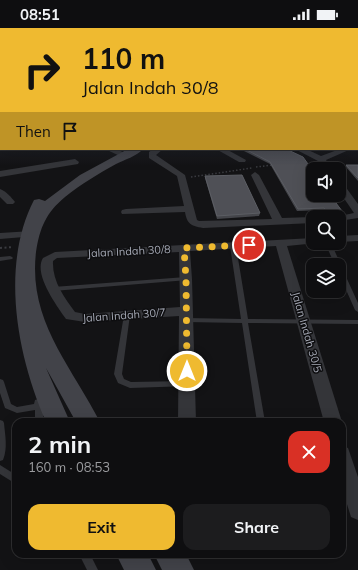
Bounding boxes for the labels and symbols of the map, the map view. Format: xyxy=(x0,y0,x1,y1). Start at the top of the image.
pin xyxy=(232,228,266,262)
street label: Jalan Indah 30/8 xyxy=(87,242,171,260)
street label: Jalan Indah 30/5 xyxy=(289,290,325,374)
street label: Jalan Indah 30/7 xyxy=(82,305,166,325)
position arrow xyxy=(166,350,208,392)

